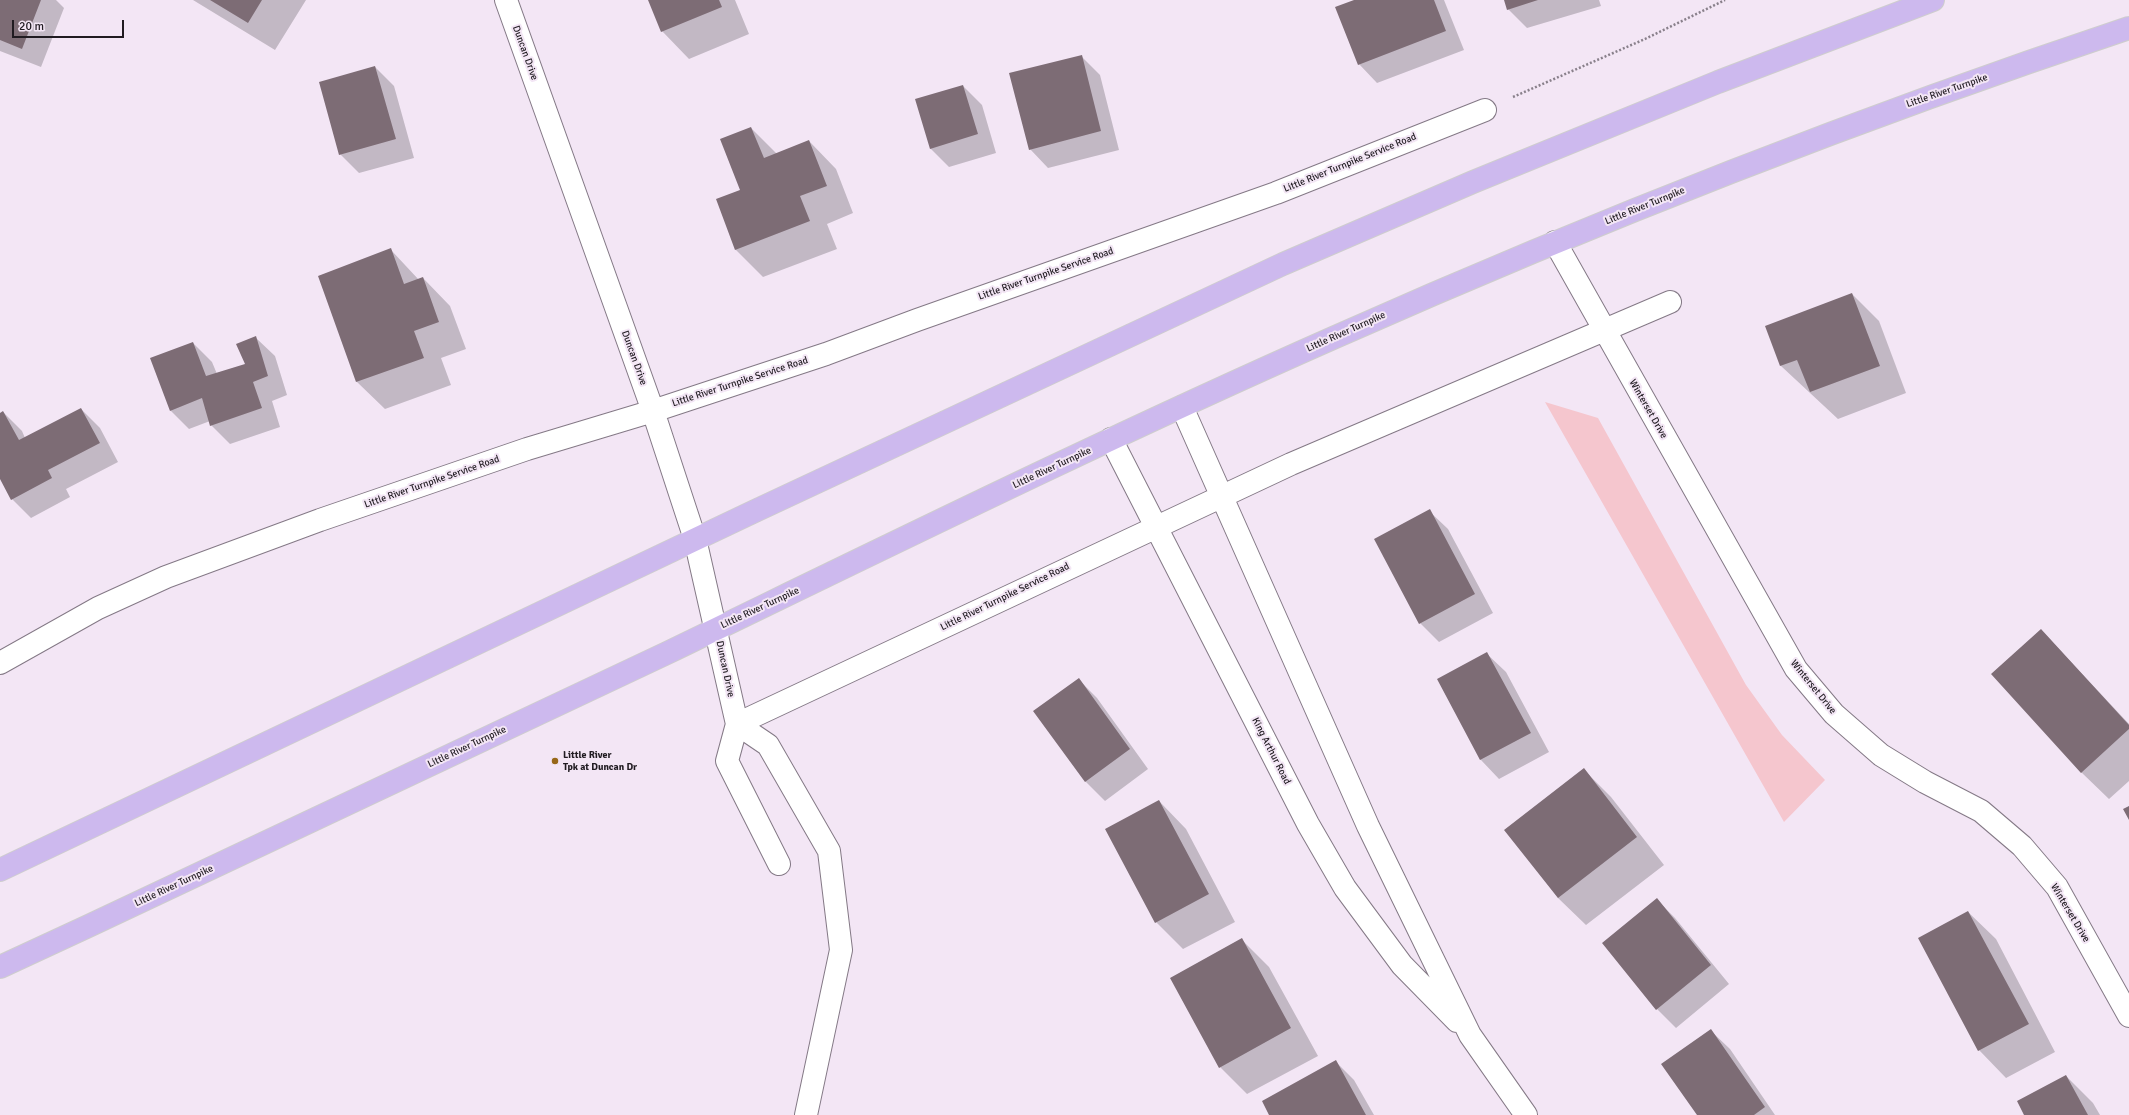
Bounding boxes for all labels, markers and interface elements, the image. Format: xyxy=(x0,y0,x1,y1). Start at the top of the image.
scale bar xyxy=(14,12,126,38)
text: 20 m xyxy=(19,19,44,34)
street label: Duncan Drive xyxy=(510,24,540,82)
street label: Little River Turnpike xyxy=(1905,71,1989,111)
street label: Little River Turnpike Service Road xyxy=(1282,131,1418,195)
street label: Little River Turnpike xyxy=(1603,184,1687,228)
street label: Little River Turnpike Service Road xyxy=(977,245,1115,303)
street label: Little River Turnpike xyxy=(1305,309,1387,355)
street label: Duncan Drive xyxy=(619,329,649,387)
street label: Little River Turnpike Service Road xyxy=(670,354,810,410)
street label: Winterset Drive xyxy=(1626,377,1670,441)
street label: Little River Turnpike xyxy=(1011,445,1093,491)
street label: Little River Turnpike Service Road xyxy=(363,453,501,511)
street label: Little River Turnpike Service Road xyxy=(938,560,1072,634)
street label: Little River Turnpike xyxy=(719,585,801,631)
street label: Duncan Drive xyxy=(713,640,737,698)
street label: Winterset Drive xyxy=(1788,657,1838,717)
street label: King Arthur Road xyxy=(1249,716,1293,786)
street label: Little River Turnpike xyxy=(426,724,508,770)
place label: Little River Tpk at Duncan Dr xyxy=(563,749,637,772)
marker: Little River Tpk at Duncan Dr xyxy=(550,756,560,766)
street label: Little River Turnpike xyxy=(133,863,215,909)
street label: Winterset Drive xyxy=(2048,882,2092,944)

